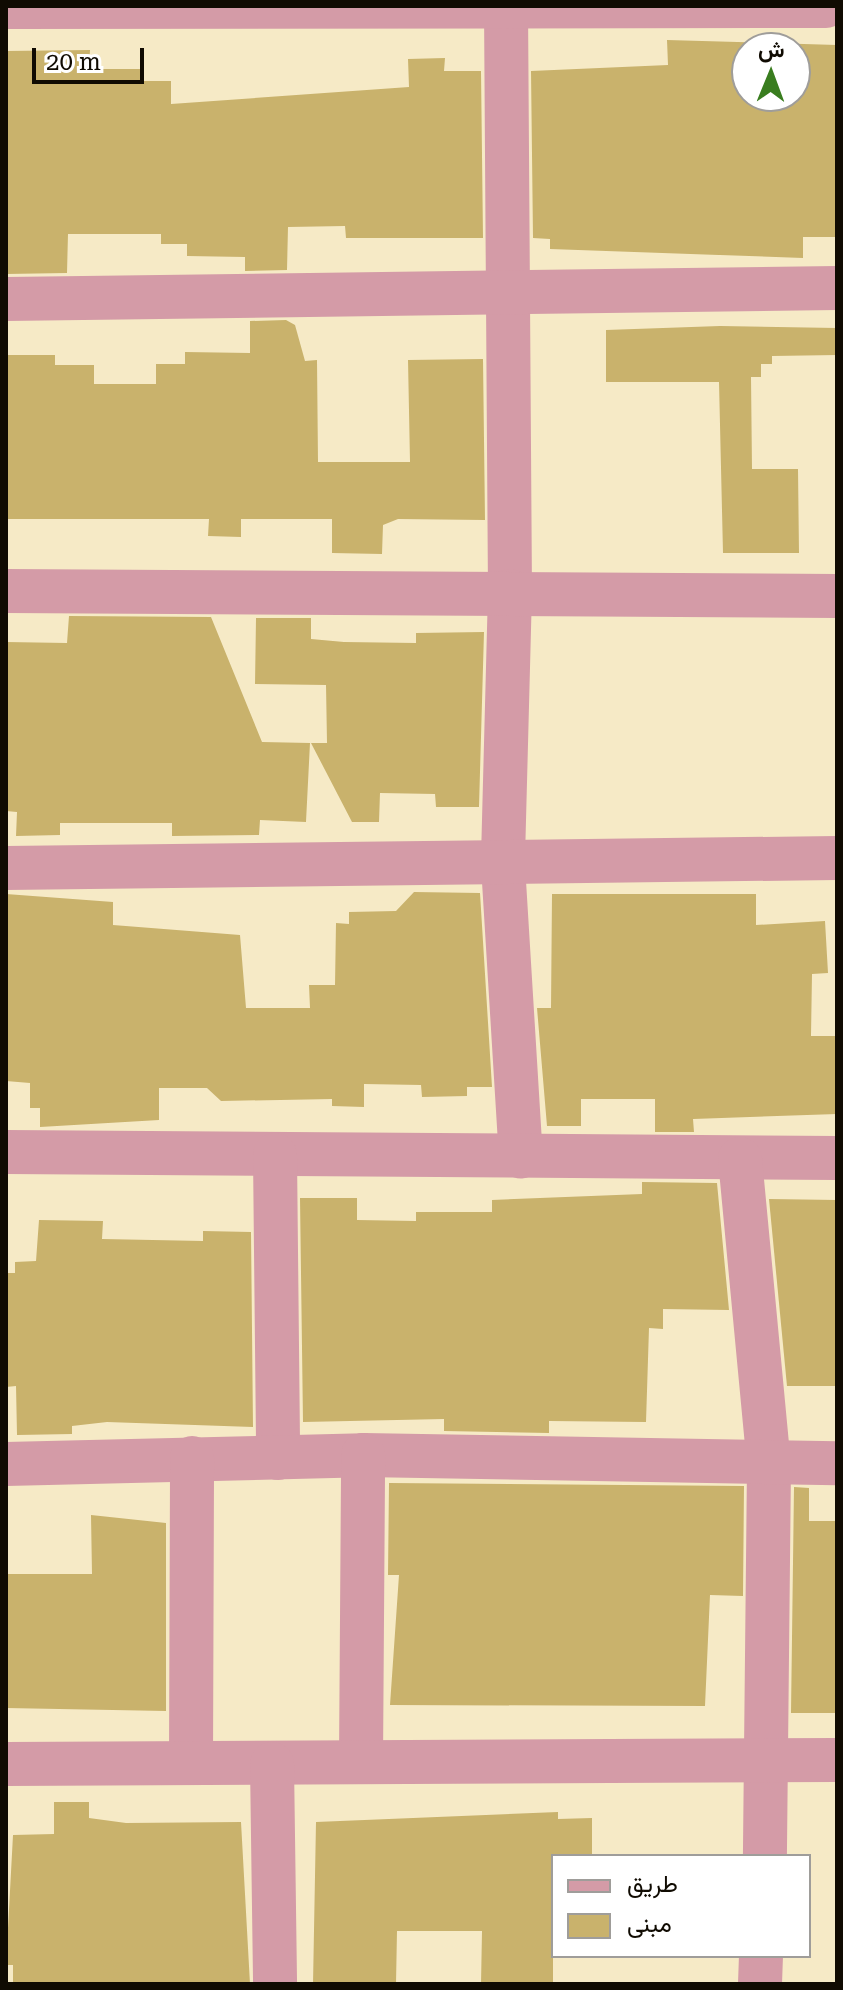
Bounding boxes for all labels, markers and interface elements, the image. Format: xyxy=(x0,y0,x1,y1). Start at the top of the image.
scale bar xyxy=(36,32,148,82)
north arrow xyxy=(731,32,811,112)
text: ش xyxy=(758,37,785,62)
text: 20 m xyxy=(46,48,101,76)
legend xyxy=(551,1854,811,1958)
text: طريق xyxy=(627,1870,678,1898)
text: مبنى xyxy=(627,1910,672,1938)

